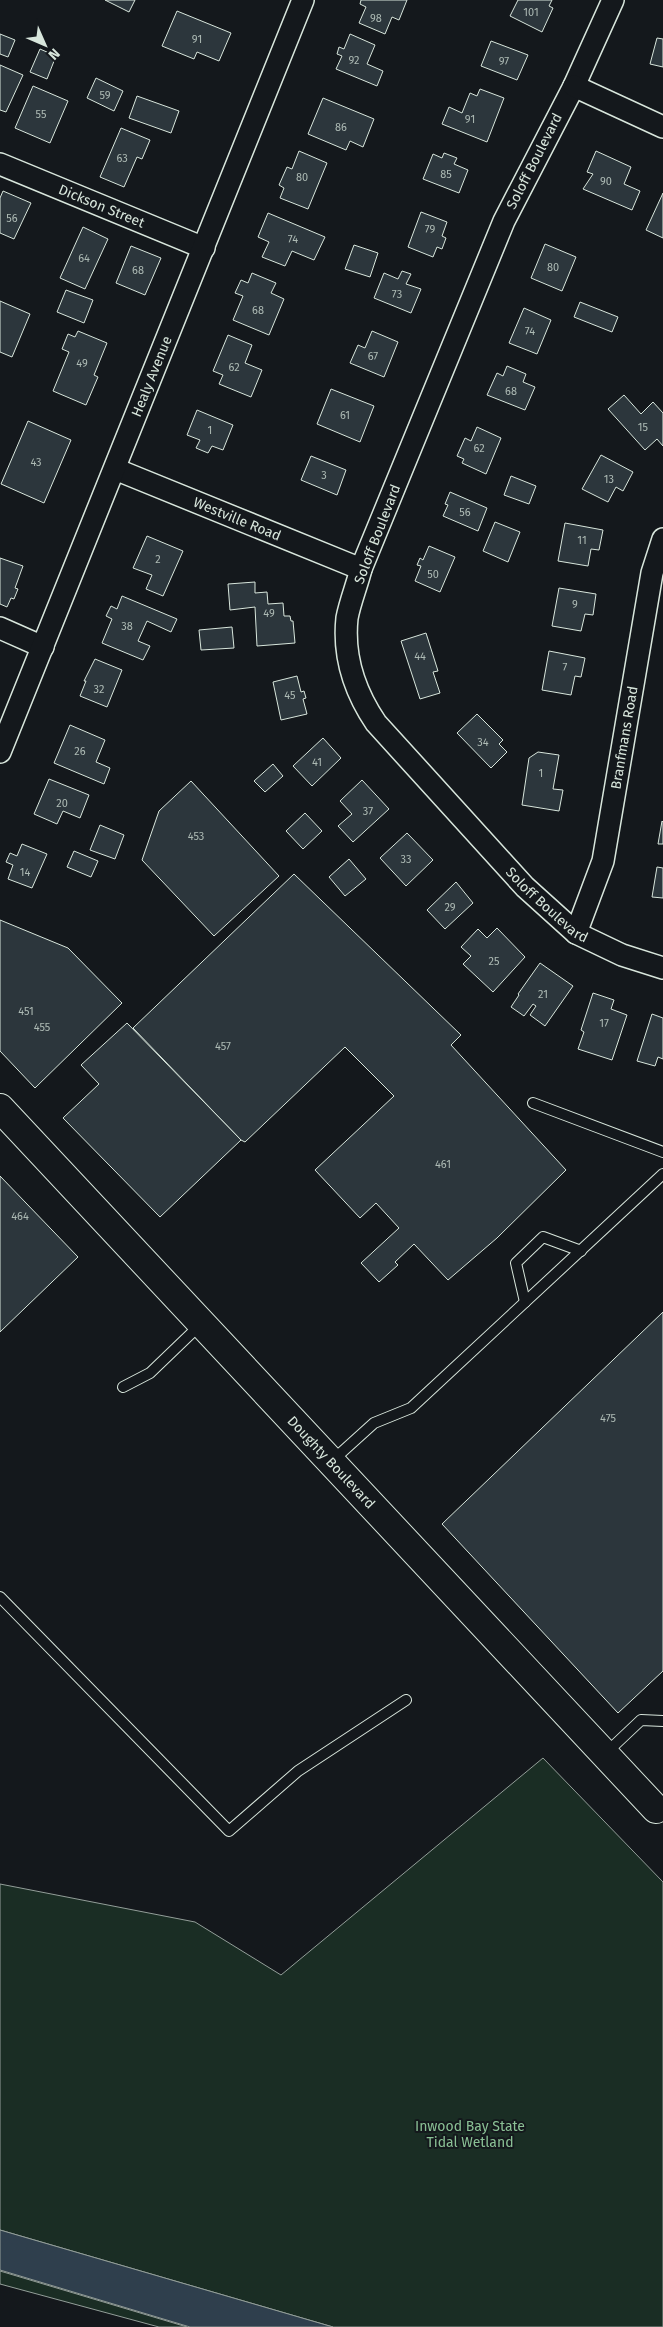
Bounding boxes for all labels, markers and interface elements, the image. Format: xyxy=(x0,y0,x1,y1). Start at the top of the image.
house number: 101 xyxy=(523,6,539,19)
house number: 98 xyxy=(370,12,382,25)
north arrow xyxy=(20,20,70,70)
house number: 91 xyxy=(192,33,202,46)
text: N xyxy=(45,45,63,63)
house number: 92 xyxy=(349,54,359,67)
house number: 97 xyxy=(499,55,509,68)
house number: 59 xyxy=(99,89,111,102)
house number: 55 xyxy=(36,108,47,121)
street label: Soloff Boulevard xyxy=(503,111,566,212)
house number: 91 xyxy=(465,113,475,126)
house number: 86 xyxy=(335,121,347,134)
house number: 63 xyxy=(116,152,128,165)
house number: 85 xyxy=(440,168,452,181)
house number: 80 xyxy=(296,171,308,184)
house number: 90 xyxy=(600,175,612,188)
street label: Dickson Street xyxy=(56,181,148,232)
house number: 56 xyxy=(6,212,18,225)
house number: 79 xyxy=(425,223,435,236)
house number: 74 xyxy=(288,233,298,246)
house number: 64 xyxy=(78,252,90,265)
house number: 80 xyxy=(547,261,559,274)
house number: 68 xyxy=(132,264,144,277)
house number: 73 xyxy=(392,288,402,301)
house number: 68 xyxy=(252,304,264,317)
house number: 74 xyxy=(525,325,535,338)
street label: Healy Avenue xyxy=(128,334,176,419)
house number: 67 xyxy=(368,350,378,363)
house number: 49 xyxy=(76,357,88,370)
house number: 62 xyxy=(228,361,240,374)
house number: 68 xyxy=(505,385,517,398)
house number: 61 xyxy=(340,409,350,422)
house number: 15 xyxy=(638,421,649,434)
house number: 1 xyxy=(208,424,212,437)
house number: 62 xyxy=(473,442,485,455)
house number: 43 xyxy=(30,456,42,469)
house number: 3 xyxy=(321,469,327,482)
house number: 13 xyxy=(604,473,614,486)
street label: Soloff Boulevard xyxy=(351,482,404,586)
street label: Westville Road xyxy=(191,494,284,545)
house number: 56 xyxy=(459,506,471,519)
house number: 11 xyxy=(577,534,587,547)
house number: 2 xyxy=(155,553,161,566)
house number: 50 xyxy=(427,568,439,581)
house number: 9 xyxy=(572,598,578,611)
house number: 49 xyxy=(263,607,275,620)
house number: 38 xyxy=(121,620,133,633)
house number: 44 xyxy=(414,650,426,663)
house number: 7 xyxy=(563,661,568,674)
house number: 32 xyxy=(94,683,104,696)
street label: Branfmans Road xyxy=(607,685,642,791)
house number: 45 xyxy=(284,689,296,702)
house number: 34 xyxy=(477,736,489,749)
house number: 26 xyxy=(74,745,86,758)
house number: 41 xyxy=(312,756,322,769)
house number: 1 xyxy=(539,767,543,780)
house number: 20 xyxy=(56,797,68,810)
house number: 37 xyxy=(363,805,373,818)
house number: 453 xyxy=(188,830,204,843)
house number: 33 xyxy=(401,853,411,866)
street label: Soloff Boulevard xyxy=(502,864,591,947)
house number: 14 xyxy=(20,866,30,879)
house number: 29 xyxy=(444,901,456,914)
house number: 25 xyxy=(489,955,500,968)
house number: 21 xyxy=(538,988,548,1001)
house number: 451 xyxy=(18,1005,34,1018)
house number: 17 xyxy=(599,1017,609,1030)
house number: 455 xyxy=(34,1021,51,1034)
house number: 457 xyxy=(215,1040,231,1053)
house number: 461 xyxy=(435,1158,451,1171)
house number: 464 xyxy=(11,1210,29,1223)
house number: 475 xyxy=(600,1412,616,1425)
street label: Doughty Boulevard xyxy=(284,1413,378,1512)
park label: Inwood Bay State Tidal Wetland xyxy=(415,2118,525,2151)

